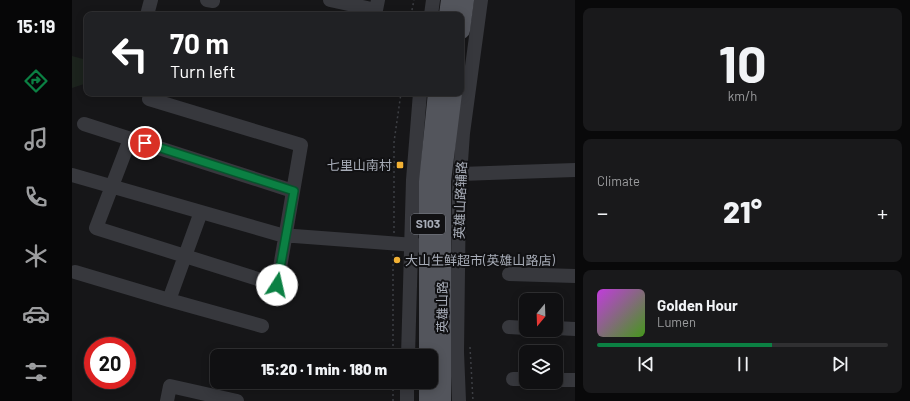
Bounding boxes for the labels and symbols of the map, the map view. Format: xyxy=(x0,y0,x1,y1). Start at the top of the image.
pin xyxy=(128,126,162,160)
place label: 七里山南村 xyxy=(327,157,392,173)
marker: 七里山南村 xyxy=(395,160,405,170)
street label: 英雄山路辅路 xyxy=(451,161,469,239)
road number: S103 xyxy=(411,214,445,234)
place label: 大山生鲜超市(英雄山路店) xyxy=(405,252,555,268)
marker: 大山生鲜超市(英雄山路店) xyxy=(392,255,402,265)
position arrow xyxy=(256,264,298,306)
street label: 英雄山路 xyxy=(434,281,450,333)
north arrow xyxy=(519,293,563,337)
speed limit sign: 20 xyxy=(84,337,136,389)

